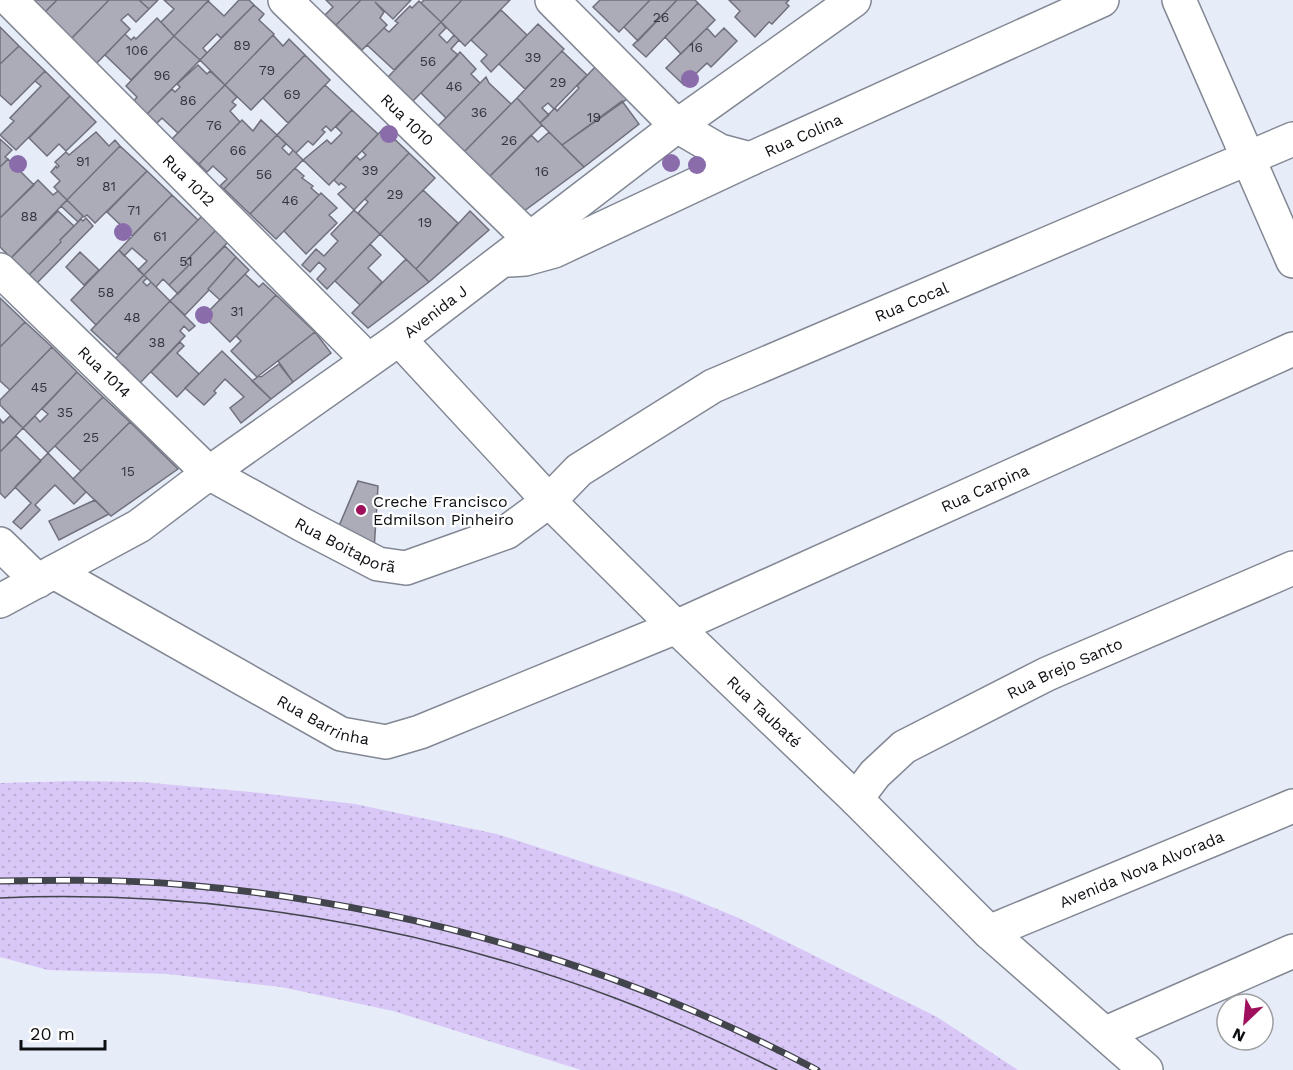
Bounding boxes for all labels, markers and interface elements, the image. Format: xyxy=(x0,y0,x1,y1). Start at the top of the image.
house number: 26 xyxy=(653,9,669,25)
house number: 89 xyxy=(233,37,251,53)
house number: 16 xyxy=(689,39,703,55)
house number: 106 xyxy=(126,42,148,58)
house number: 39 xyxy=(525,49,541,65)
house number: 56 xyxy=(420,53,436,69)
house number: 79 xyxy=(259,62,275,78)
house number: 96 xyxy=(153,67,171,83)
house number: 29 xyxy=(550,74,566,90)
house number: 46 xyxy=(445,78,463,94)
house number: 69 xyxy=(283,86,301,102)
street label: Rua 1010 xyxy=(377,89,438,149)
house number: 86 xyxy=(179,92,197,108)
house number: 36 xyxy=(471,104,487,120)
house number: 19 xyxy=(587,109,601,125)
street label: Rua Colina xyxy=(761,109,845,161)
house number: 76 xyxy=(206,117,222,133)
house number: 26 xyxy=(501,132,517,148)
house number: 66 xyxy=(229,142,247,158)
street label: Rua 1012 xyxy=(159,150,219,210)
house number: 91 xyxy=(76,153,90,169)
house number: 39 xyxy=(362,162,378,178)
house number: 16 xyxy=(535,163,549,179)
house number: 56 xyxy=(256,166,272,182)
house number: 81 xyxy=(102,178,116,194)
house number: 29 xyxy=(387,186,403,202)
house number: 46 xyxy=(281,192,299,208)
house number: 71 xyxy=(127,202,141,218)
house number: 88 xyxy=(20,208,38,224)
house number: 19 xyxy=(418,214,432,230)
house number: 61 xyxy=(153,228,167,244)
house number: 51 xyxy=(179,253,193,269)
street label: Rua Cocal xyxy=(872,277,951,326)
street label: Avenida J xyxy=(400,281,471,341)
house number: 58 xyxy=(98,284,114,300)
house number: 31 xyxy=(230,303,244,319)
house number: 48 xyxy=(123,309,141,325)
house number: 38 xyxy=(149,334,165,350)
street label: Rua 1014 xyxy=(74,342,135,402)
house number: 45 xyxy=(31,379,47,395)
house number: 35 xyxy=(57,404,73,420)
house number: 25 xyxy=(83,429,99,445)
street label: Rua Carpina xyxy=(938,460,1032,516)
house number: 15 xyxy=(121,463,135,479)
place label: Creche Francisco Edmilson Pinheiro xyxy=(373,492,514,529)
marker: Creche Francisco Edmilson Pinheiro xyxy=(354,503,368,517)
street label: Rua Boitaporã xyxy=(292,513,397,576)
street label: Rua Brejo Santo xyxy=(1003,633,1125,703)
street label: Rua Taubaté xyxy=(723,672,806,751)
street label: Rua Barrinha xyxy=(274,690,371,748)
street label: Avenida Nova Alvorada xyxy=(1056,826,1227,911)
north arrow xyxy=(1215,992,1275,1052)
scale bar xyxy=(21,1013,105,1051)
text: 20 m xyxy=(30,1023,75,1044)
text: N xyxy=(1229,1024,1248,1046)

